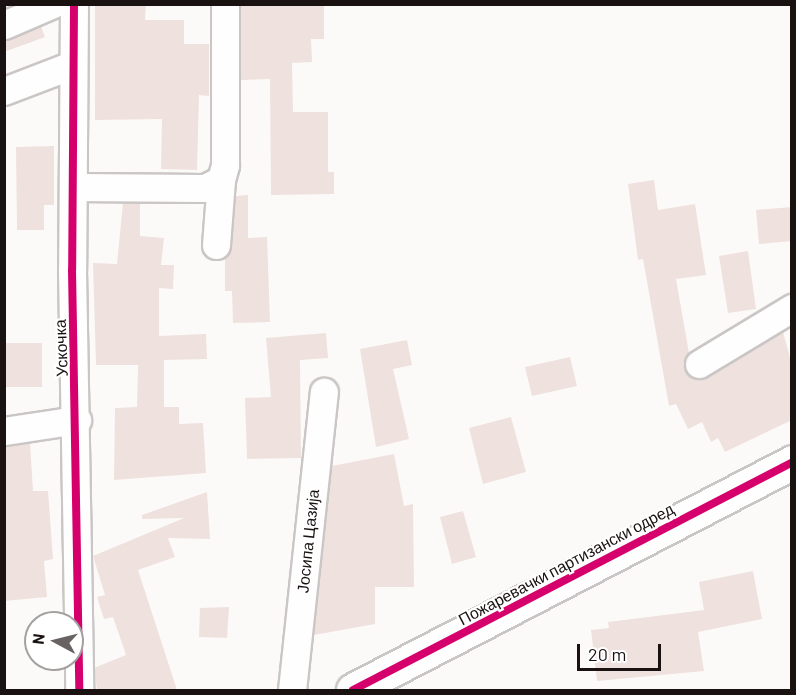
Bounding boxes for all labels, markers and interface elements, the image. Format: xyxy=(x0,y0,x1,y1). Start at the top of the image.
street label: Ускочка xyxy=(50,319,72,377)
street label: Јосипа Цазија xyxy=(293,488,323,594)
street label: Пожаревачки партизански одред xyxy=(455,499,677,629)
north arrow xyxy=(24,611,84,671)
scale bar xyxy=(580,632,664,670)
text: N xyxy=(28,633,48,645)
text: 20 m xyxy=(588,643,626,665)

